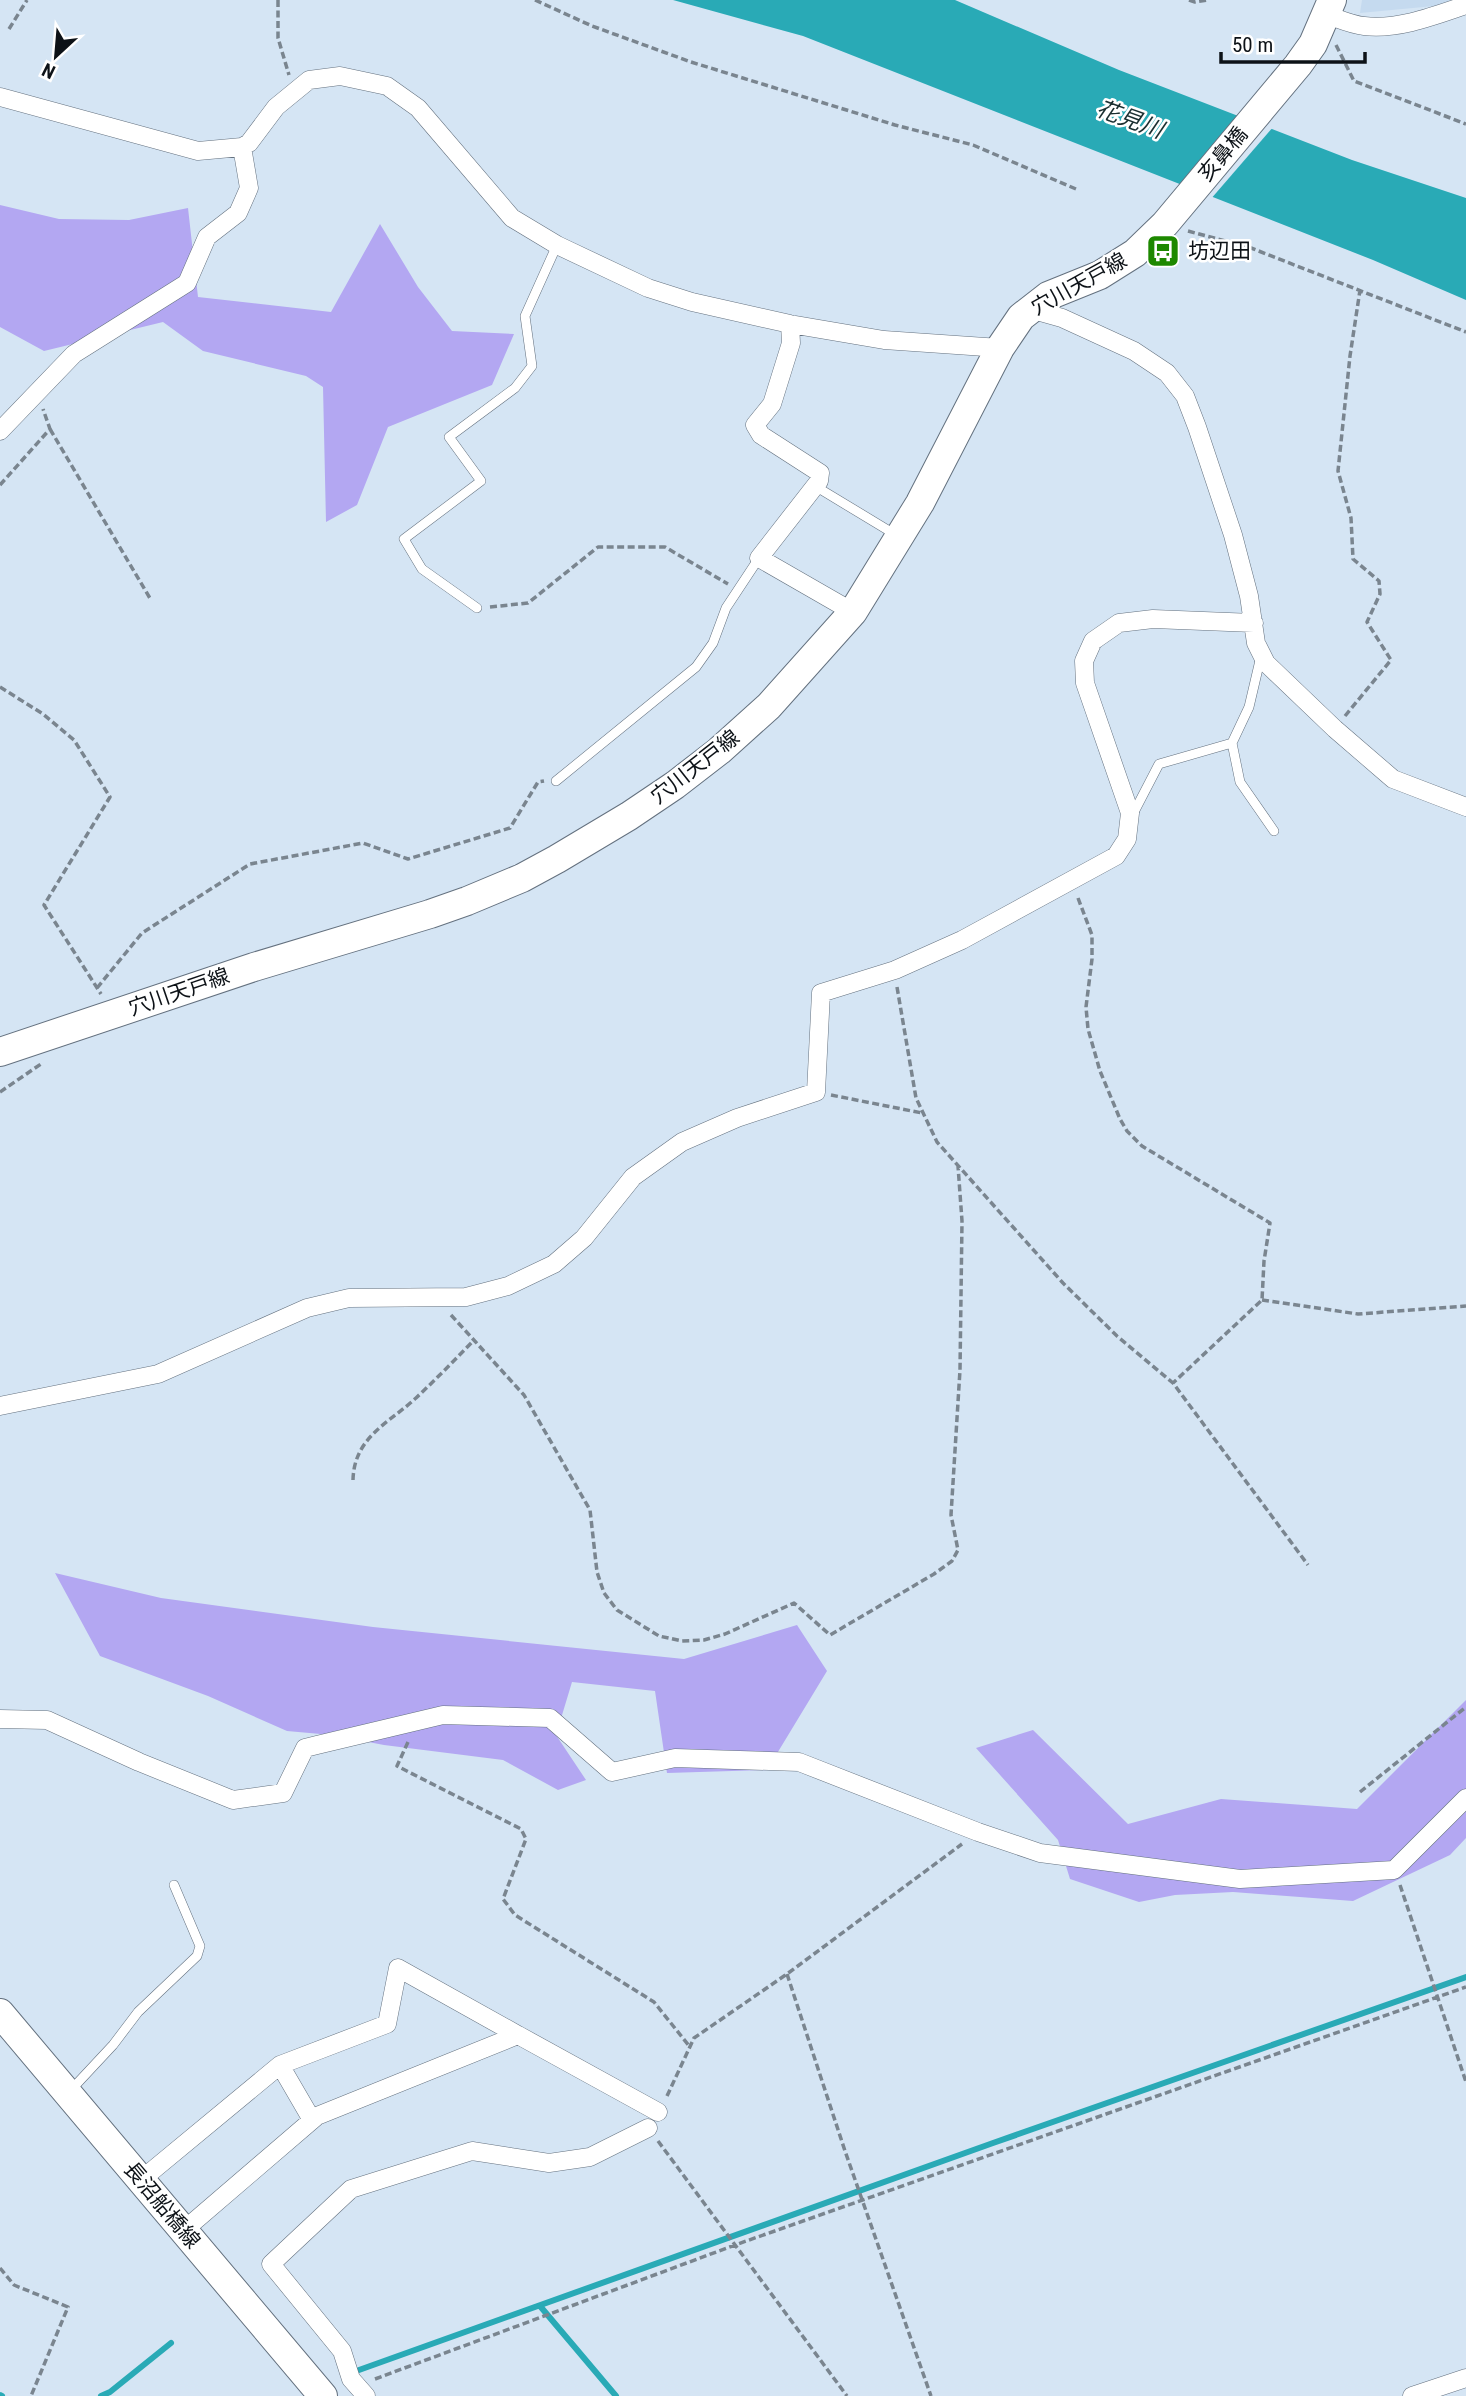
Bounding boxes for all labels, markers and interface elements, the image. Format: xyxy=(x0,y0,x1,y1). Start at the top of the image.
north arrow xyxy=(21,21,91,91)
scale bar xyxy=(1221,21,1364,65)
text: 50 m xyxy=(1232,33,1273,57)
text: N xyxy=(38,58,59,84)
water label: 花見川 xyxy=(1093,95,1170,145)
street label: 亥鼻橋 xyxy=(1194,122,1252,186)
bus stop icon: 坊辺田 xyxy=(1144,232,1182,270)
place label: 坊辺田 xyxy=(1188,239,1251,263)
street label: 穴川天戸線 xyxy=(1027,248,1131,320)
street label: 穴川天戸線 xyxy=(646,725,744,809)
street label: 穴川天戸線 xyxy=(125,964,233,1020)
street label: 長沼船橋線 xyxy=(119,2157,205,2253)

